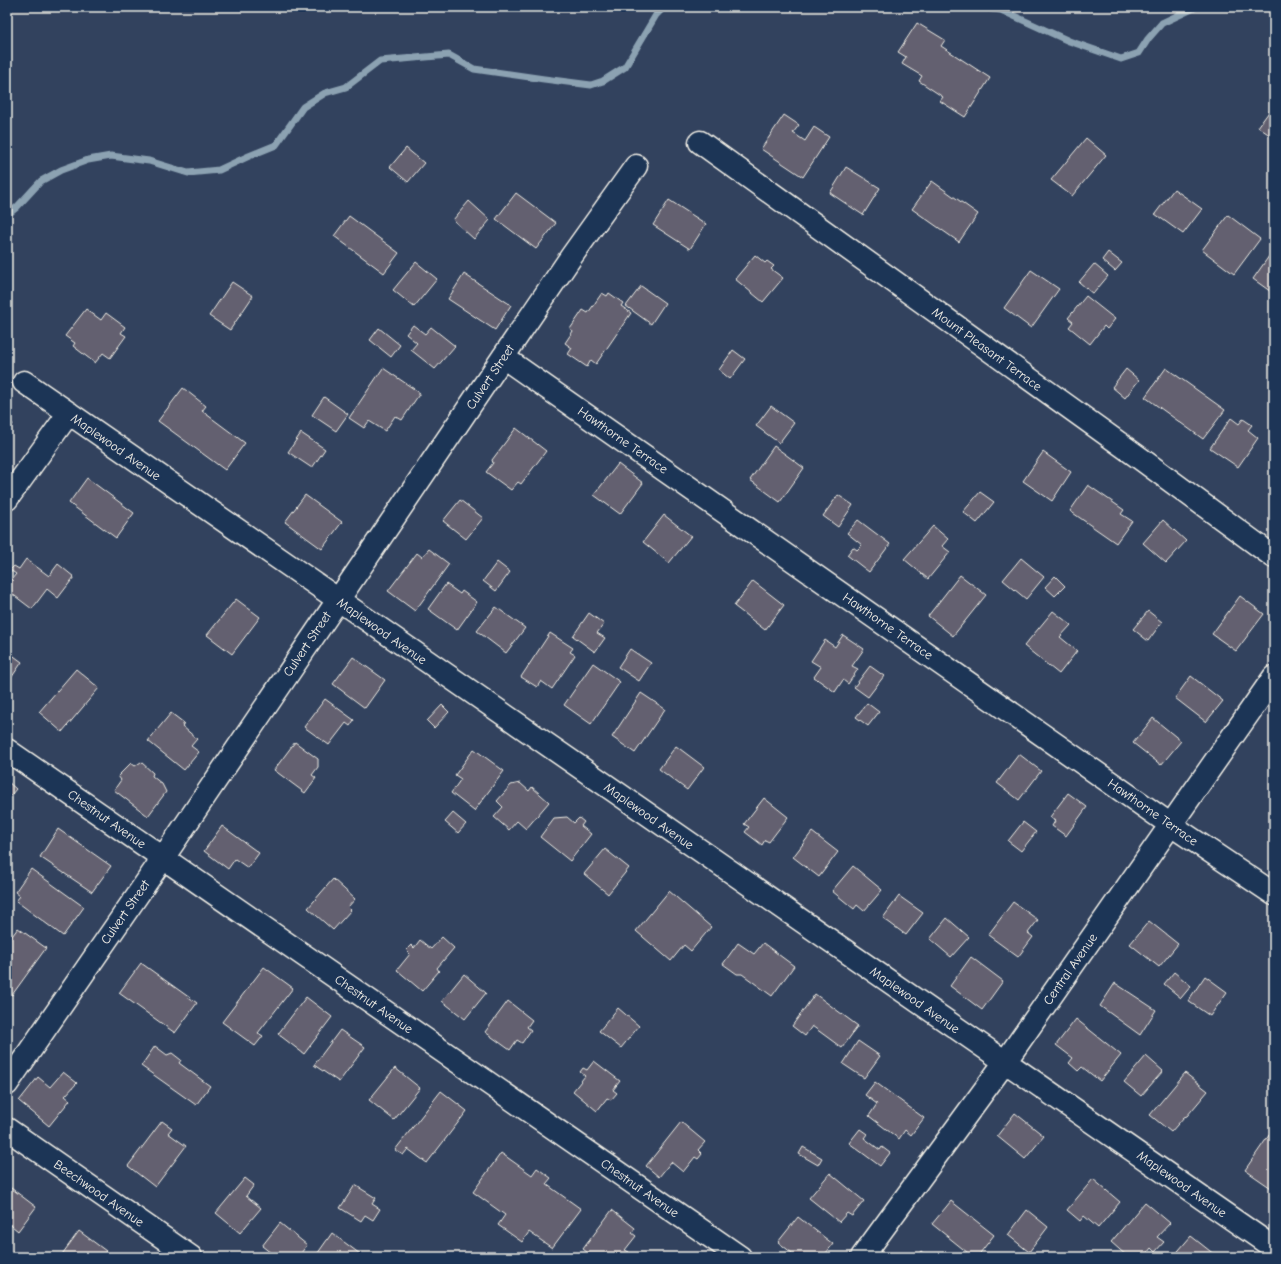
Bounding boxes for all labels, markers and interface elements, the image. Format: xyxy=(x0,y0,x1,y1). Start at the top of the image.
street label: Mount Pleasant Terrace xyxy=(929,304,1045,394)
street label: Culvert Street xyxy=(463,341,518,412)
street label: Hawthorne Terrace xyxy=(575,403,671,477)
street label: Maplewood Avenue xyxy=(68,410,164,484)
street label: Hawthorne Terrace xyxy=(840,589,936,663)
street label: Maplewood Avenue xyxy=(334,594,430,668)
street label: Culvert Street xyxy=(280,608,335,679)
street label: Hawthorne Terrace xyxy=(1105,775,1201,849)
street label: Maplewood Avenue xyxy=(601,779,697,853)
street label: Chestnut Avenue xyxy=(65,786,149,852)
street label: Culvert Street xyxy=(97,876,153,947)
street label: Central Avenue xyxy=(1040,930,1100,1008)
street label: Maplewood Avenue xyxy=(867,963,963,1037)
street label: Chestnut Avenue xyxy=(332,971,416,1037)
street label: Maplewood Avenue xyxy=(1134,1147,1230,1221)
street label: Chestnut Avenue xyxy=(598,1155,682,1221)
street label: Beechwood Avenue xyxy=(51,1156,147,1230)

